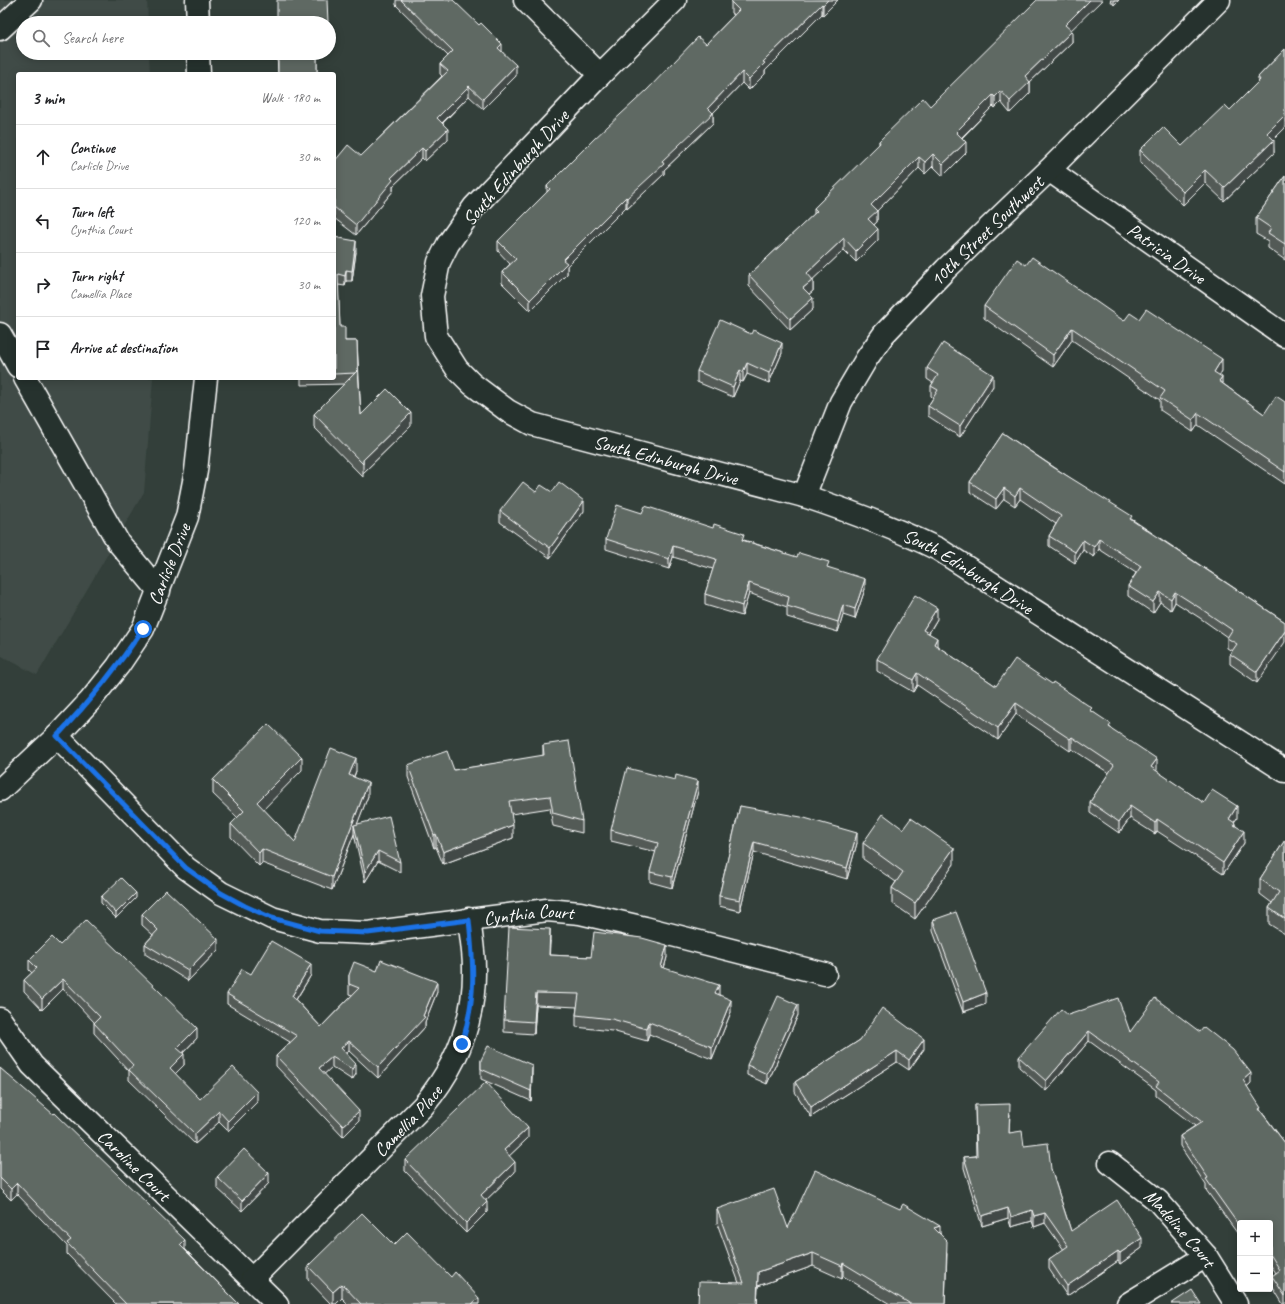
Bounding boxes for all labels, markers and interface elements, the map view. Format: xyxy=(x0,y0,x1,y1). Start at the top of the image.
search box xyxy=(16,16,336,60)
icon: search xyxy=(30,27,52,49)
text: Search here xyxy=(62,29,123,48)
text: 3 min xyxy=(32,88,65,109)
text: Walk · 180 m xyxy=(261,90,320,106)
street label: South Edinburgh Drive xyxy=(457,103,575,231)
text: Continue xyxy=(70,139,115,158)
icon: ahead xyxy=(32,146,54,168)
text: 30 m xyxy=(298,149,320,165)
text: Carlisle Drive xyxy=(70,158,128,174)
street label: 10th Street Southwest xyxy=(925,170,1050,292)
text: Turn left xyxy=(70,203,113,222)
icon: left xyxy=(32,210,54,232)
text: 120 m xyxy=(292,213,320,229)
street label: Patricia Drive xyxy=(1122,218,1212,291)
text: Cynthia Court xyxy=(70,222,132,238)
text: Turn right xyxy=(70,267,123,286)
icon: right xyxy=(32,274,54,296)
text: 30 m xyxy=(298,277,320,293)
text: Camellia Place xyxy=(70,286,131,302)
icon: arrive xyxy=(32,338,54,360)
text: Arrive at destination xyxy=(70,339,177,358)
street label: South Edinburgh Drive xyxy=(591,430,742,491)
street label: Carlisle Drive xyxy=(143,519,197,608)
street label: South Edinburgh Drive xyxy=(899,523,1039,621)
route start xyxy=(134,620,152,638)
street label: Cynthia Court xyxy=(482,899,576,931)
route end xyxy=(453,1035,471,1053)
street label: Camellia Place xyxy=(369,1079,449,1162)
street label: Caroline Court xyxy=(92,1125,176,1208)
street label: Madeline Court xyxy=(1139,1184,1222,1273)
map controls xyxy=(1237,1220,1273,1292)
button: + xyxy=(1237,1220,1273,1256)
button: − xyxy=(1237,1256,1273,1292)

